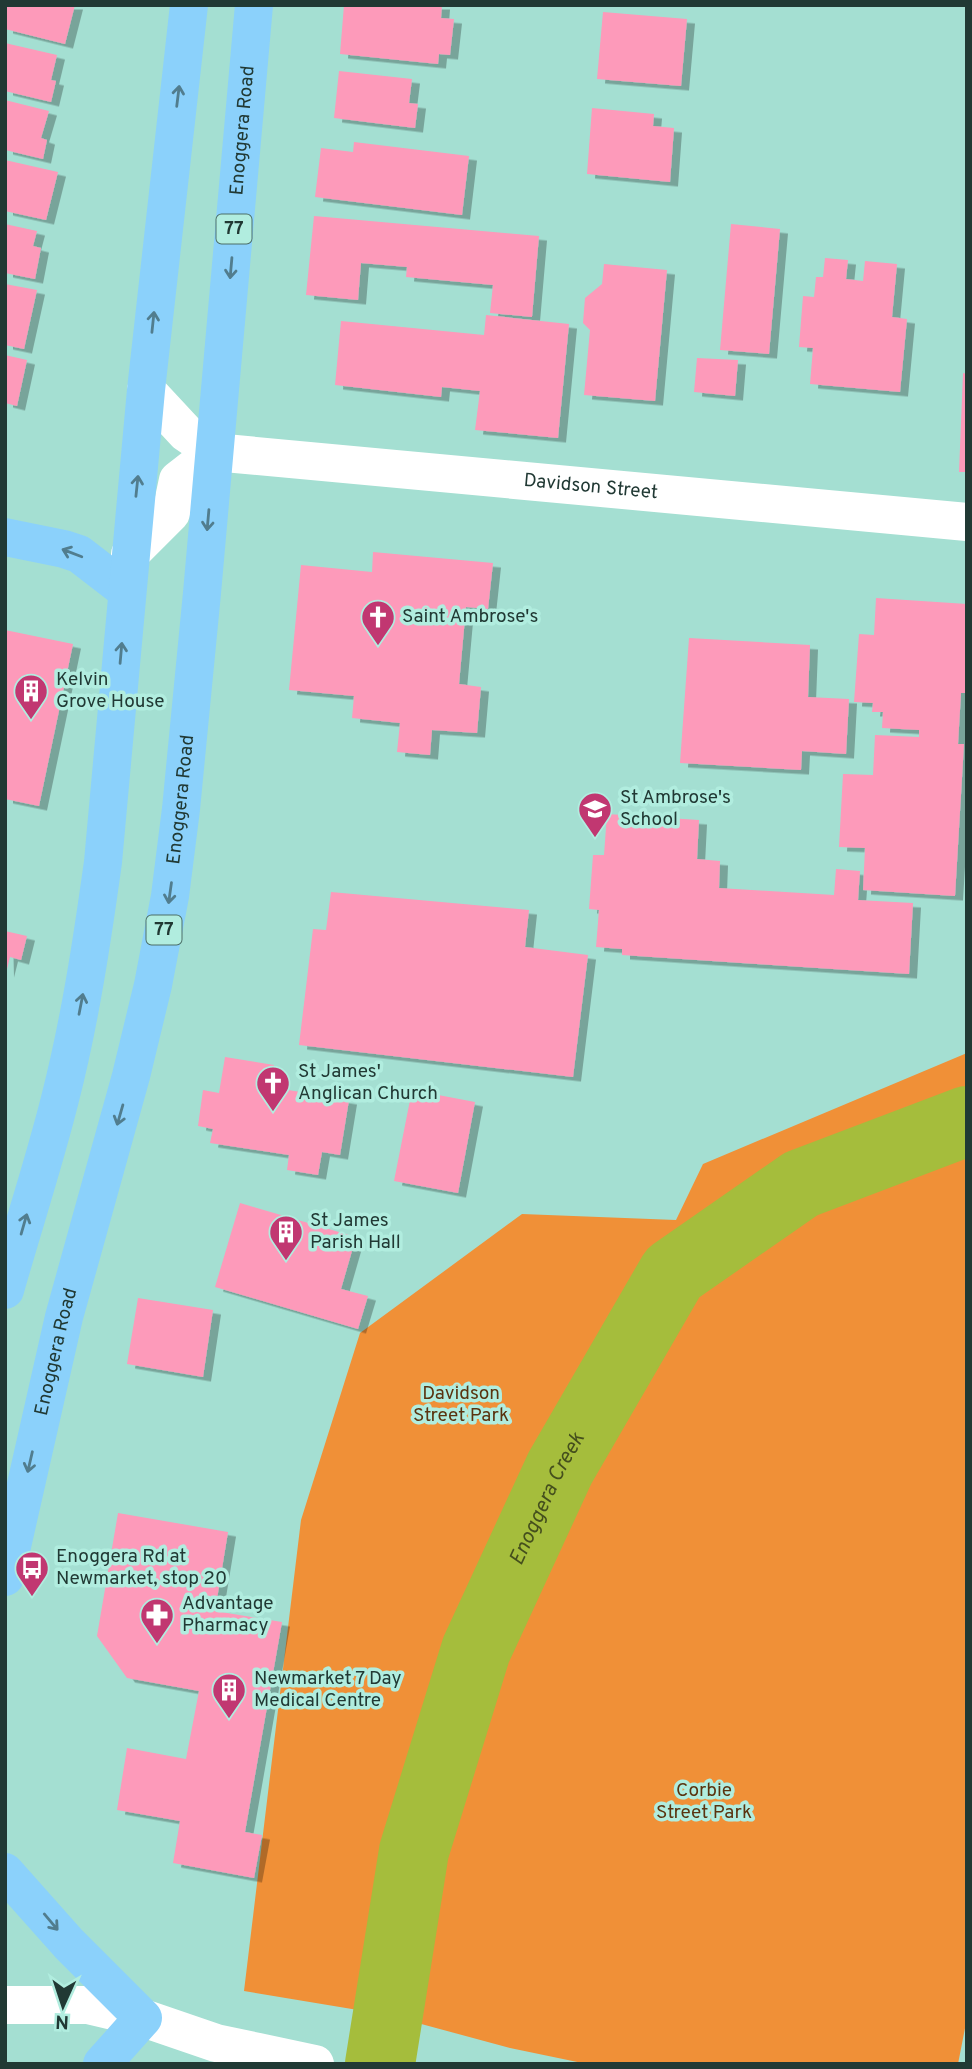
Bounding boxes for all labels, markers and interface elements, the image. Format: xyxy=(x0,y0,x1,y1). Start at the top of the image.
street label: Enoggera Road xyxy=(225,65,261,196)
one-way arrow xyxy=(171,86,184,108)
road number: 77 xyxy=(216,214,252,244)
one-way arrow xyxy=(224,257,237,279)
one-way arrow xyxy=(146,312,159,334)
street label: Davidson Street xyxy=(523,469,659,505)
one-way arrow xyxy=(131,475,144,498)
one-way arrow xyxy=(201,509,214,531)
one-way arrow xyxy=(61,545,83,558)
church icon: Saint Ambrose's xyxy=(359,598,397,647)
place label: Saint Ambrose's xyxy=(402,605,538,629)
one-way arrow xyxy=(115,642,128,664)
place label: Kelvin Grove House xyxy=(56,668,164,714)
building icon: Kelvin Grove House xyxy=(12,672,50,721)
street label: Enoggera Road xyxy=(162,734,200,866)
place label: St Ambrose's School xyxy=(620,786,731,832)
school or university icon: St Ambrose's School xyxy=(576,790,614,839)
one-way arrow xyxy=(164,881,177,904)
road number: 77 xyxy=(146,916,182,945)
one-way arrow xyxy=(75,993,88,1016)
place label: St James' Anglican Church xyxy=(298,1060,438,1106)
church icon: St James' Anglican Church xyxy=(254,1064,292,1113)
one-way arrow xyxy=(113,1103,126,1125)
place label: St James Parish Hall xyxy=(310,1209,401,1255)
one-way arrow xyxy=(18,1213,31,1236)
building icon: St James Parish Hall xyxy=(267,1213,305,1262)
street label: Enoggera Road xyxy=(30,1285,83,1418)
park label: Davidson Street Park xyxy=(413,1382,509,1428)
water label: Enoggera Creek xyxy=(503,1427,591,1570)
one-way arrow xyxy=(22,1450,36,1473)
place label: Enoggera Rd at Newmarket, stop 20 xyxy=(56,1545,227,1591)
bus stop icon: Enoggera Rd at Newmarket, stop 20 xyxy=(13,1549,51,1598)
place label: Advantage Pharmacy xyxy=(182,1592,274,1638)
pharmacy icon: Advantage Pharmacy xyxy=(138,1596,176,1645)
place label: Newmarket 7 Day Medical Centre xyxy=(254,1667,402,1713)
building icon: Newmarket 7 Day Medical Centre xyxy=(210,1671,248,1720)
park label: Corbie Street Park xyxy=(656,1779,752,1825)
one-way arrow xyxy=(43,1913,59,1931)
north arrow xyxy=(28,1971,98,2041)
text: N xyxy=(55,2009,70,2033)

